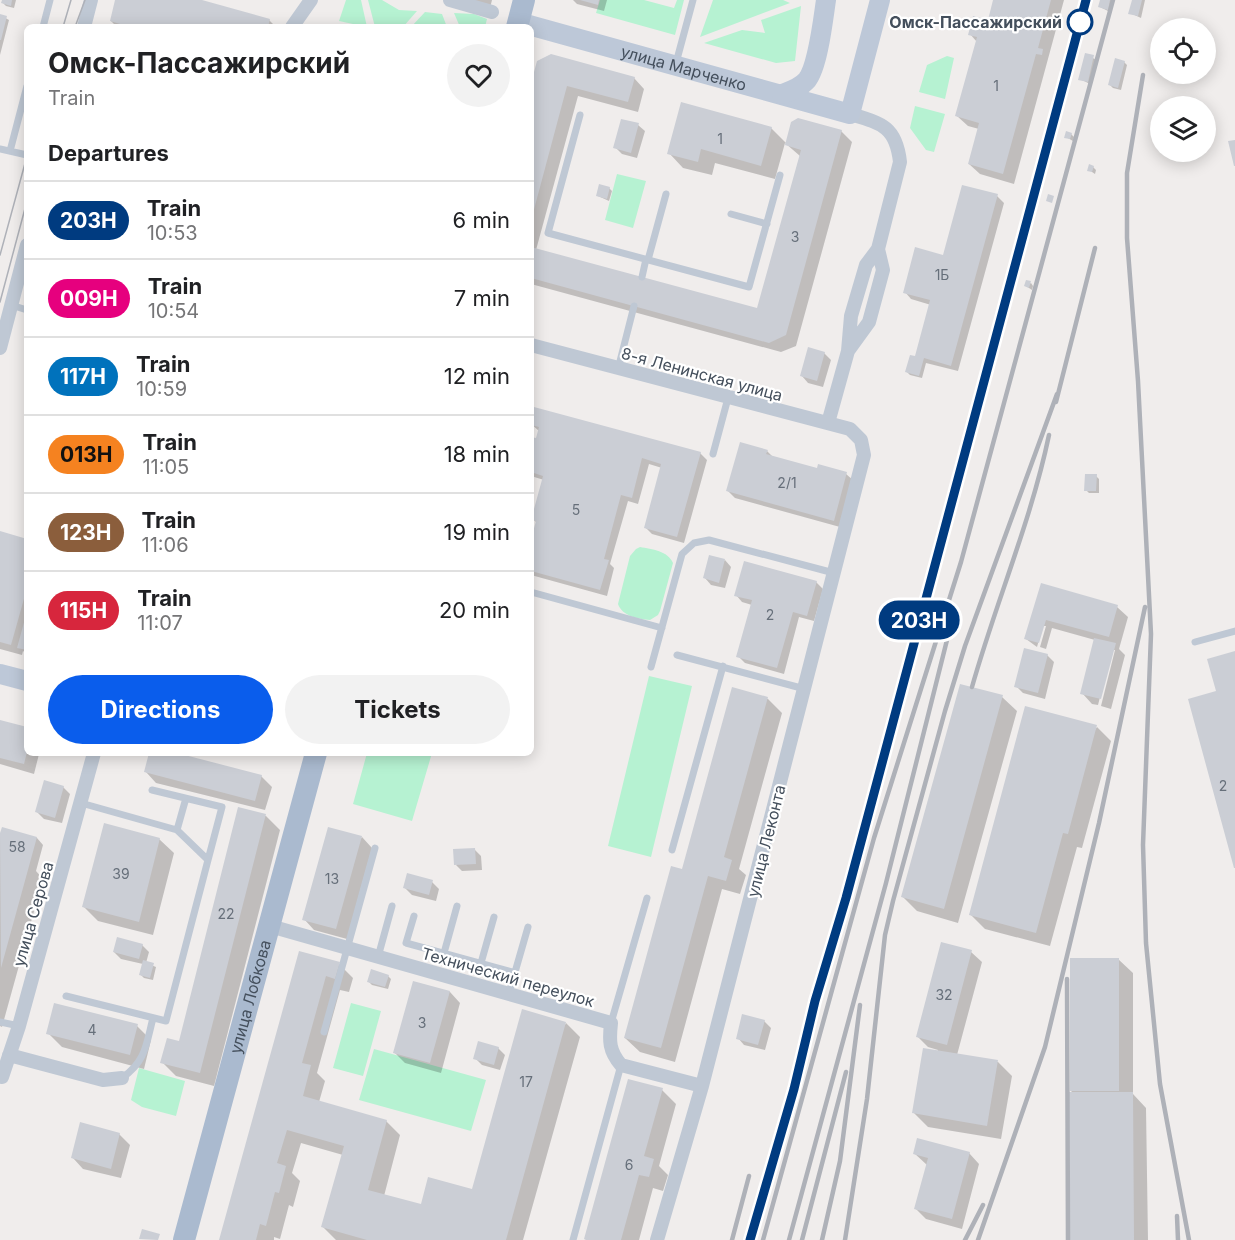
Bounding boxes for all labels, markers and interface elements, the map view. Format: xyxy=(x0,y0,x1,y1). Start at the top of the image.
marker: Омск-Пассажирский xyxy=(1067,9,1093,35)
place label: Омск-Пассажирский xyxy=(889,12,1062,32)
map controls xyxy=(1150,18,1216,162)
button: locate xyxy=(1150,18,1216,84)
street label: улица Марченко xyxy=(619,41,749,95)
button: heart xyxy=(447,44,510,107)
text: Омск-Пассажирский xyxy=(48,46,350,80)
house number: 1 xyxy=(993,77,999,94)
text: Train xyxy=(48,86,95,110)
button: layers xyxy=(1150,96,1216,162)
house number: 1 xyxy=(717,130,723,147)
text: Departures xyxy=(48,140,169,166)
text: Train xyxy=(147,195,201,221)
text: 6 min xyxy=(453,207,510,233)
text: 203Н xyxy=(60,208,117,233)
text: 10:53 xyxy=(147,221,198,245)
house number: 3 xyxy=(791,228,799,245)
house number: 1Б xyxy=(935,266,949,283)
text: Train xyxy=(148,273,202,299)
text: 7 min xyxy=(454,285,510,311)
text: 009Н xyxy=(60,286,118,311)
text: 10:54 xyxy=(148,299,199,323)
street label: 8-я Ленинская улица xyxy=(619,343,785,405)
text: Train xyxy=(136,351,191,377)
text: 12 min xyxy=(444,363,510,389)
text: 117Н xyxy=(60,364,106,389)
text: 10:59 xyxy=(136,377,187,401)
text: Train xyxy=(142,429,197,455)
text: 18 min xyxy=(444,441,510,467)
text: 013Н xyxy=(60,442,112,467)
text: 11:05 xyxy=(142,455,189,479)
house number: 2/1 xyxy=(777,474,797,491)
house number: 5 xyxy=(572,501,580,518)
text: Train xyxy=(142,507,196,533)
text: 19 min xyxy=(444,519,510,545)
text: 123Н xyxy=(60,520,112,545)
text: 11:06 xyxy=(142,533,189,557)
text: Train xyxy=(137,585,192,611)
text: 20 min xyxy=(439,597,510,623)
text: 115Н xyxy=(60,598,107,623)
line badge: 203Н xyxy=(877,600,961,640)
house number: 2 xyxy=(766,606,774,623)
text: 203Н xyxy=(891,608,947,633)
text: 11:07 xyxy=(137,611,183,635)
button: Directions xyxy=(48,675,273,744)
button: Tickets xyxy=(285,675,510,744)
house number: 2 xyxy=(1219,777,1227,794)
street label: улица Леконта xyxy=(742,783,790,899)
house number: 58 xyxy=(8,838,26,855)
street label: улица Серова xyxy=(8,859,58,969)
house number: 39 xyxy=(112,865,130,882)
house number: 13 xyxy=(325,870,339,887)
house number: 22 xyxy=(217,905,235,922)
street label: улица Лобкова xyxy=(225,938,275,1056)
street label: Технический переулок xyxy=(419,943,597,1011)
house number: 32 xyxy=(935,986,953,1003)
house number: 3 xyxy=(418,1014,426,1031)
house number: 4 xyxy=(87,1021,97,1038)
house number: 17 xyxy=(519,1073,533,1090)
house number: 6 xyxy=(625,1156,633,1173)

